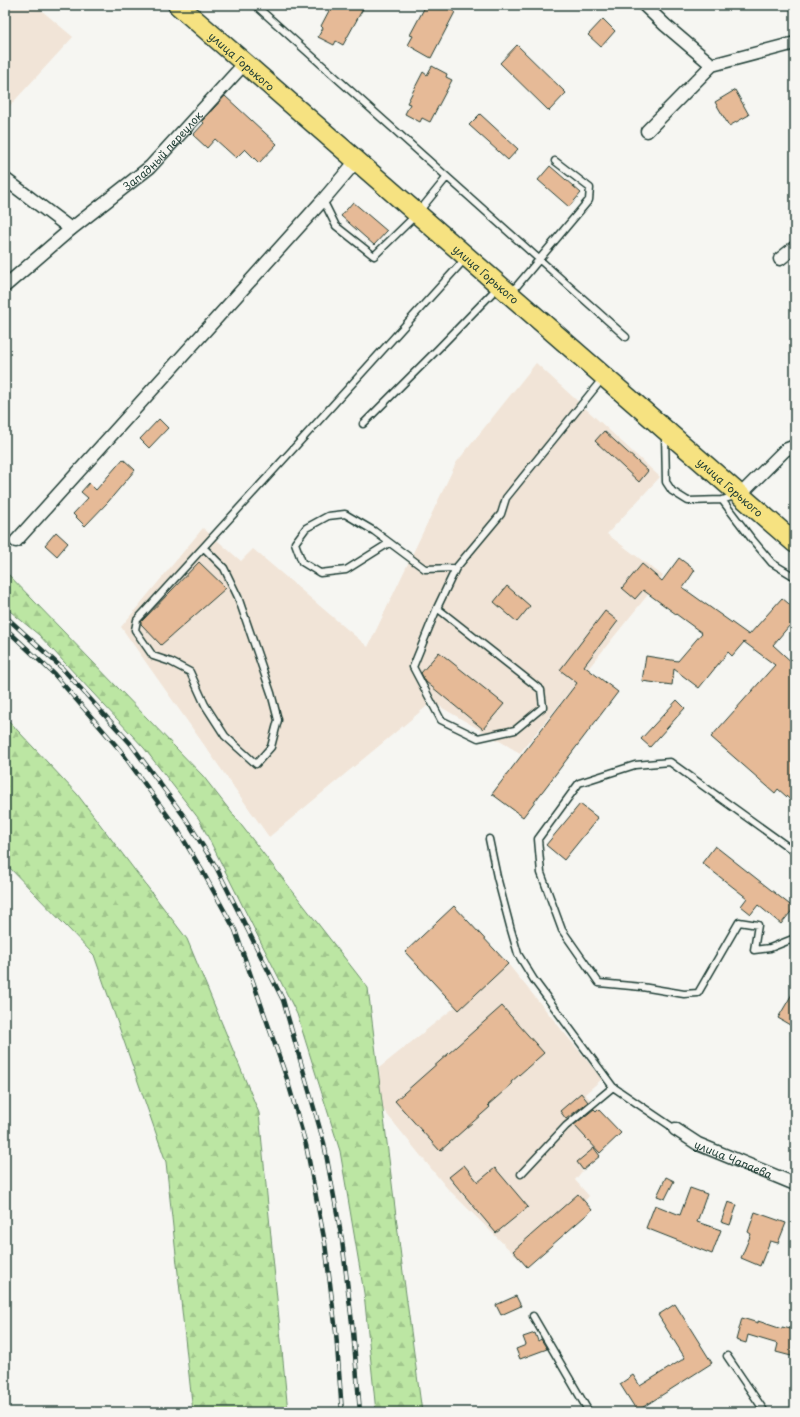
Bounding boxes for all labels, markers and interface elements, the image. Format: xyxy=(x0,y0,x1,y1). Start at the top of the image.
street label: улица Горького xyxy=(205,27,279,95)
street label: Западный переулок xyxy=(119,107,206,194)
street label: улица Горького xyxy=(449,240,523,307)
street label: улица Горького xyxy=(694,453,767,520)
street label: улица Чапаева xyxy=(692,1135,775,1182)

